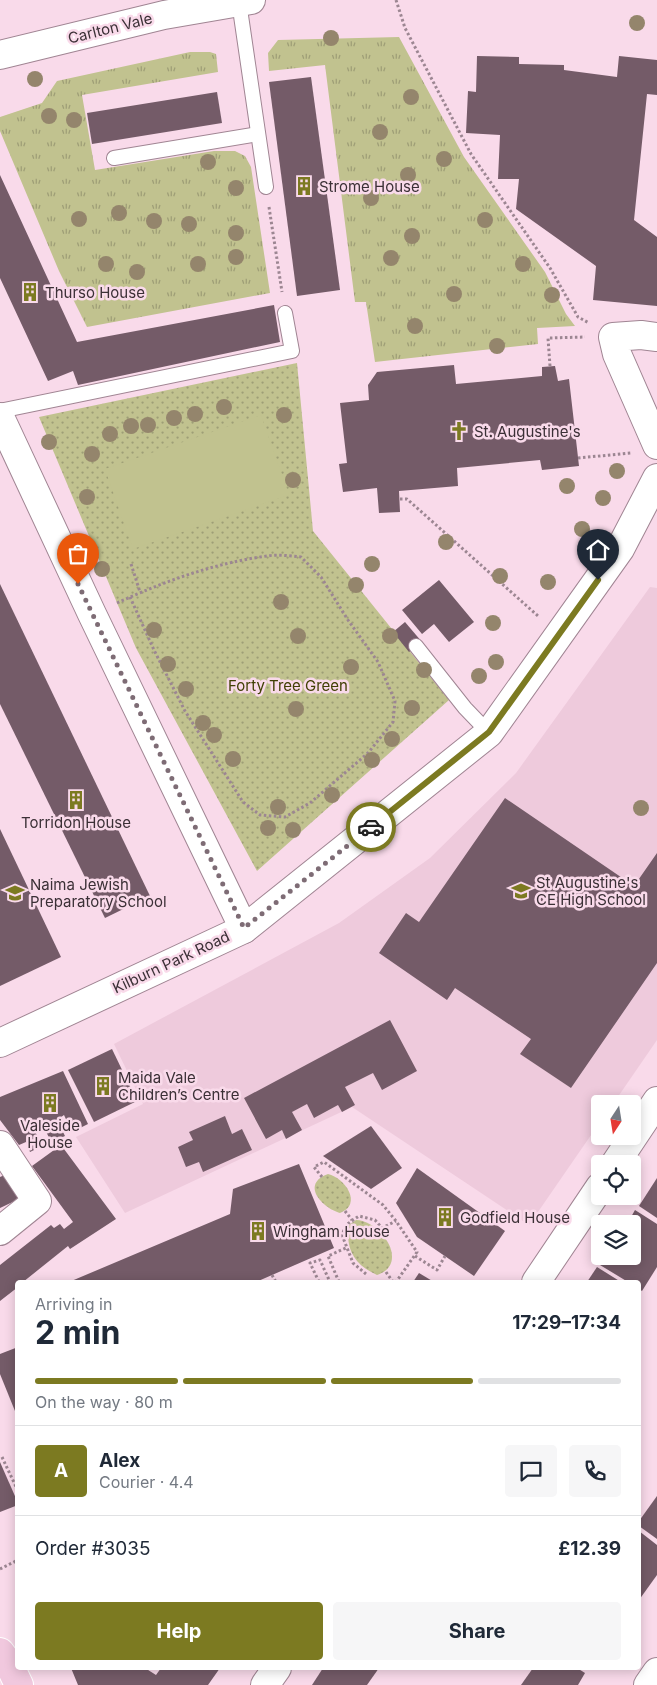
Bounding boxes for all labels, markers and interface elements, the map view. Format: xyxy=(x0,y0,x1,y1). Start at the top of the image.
street label: Carlton Vale xyxy=(66,8,154,48)
building icon: Strome House xyxy=(293,175,315,197)
place label: Strome House xyxy=(319,177,420,196)
building icon: Thurso House xyxy=(19,281,41,303)
place label: Thurso House xyxy=(45,283,145,302)
church icon: St. Augustine's xyxy=(448,420,470,442)
place label: St. Augustine's xyxy=(474,422,581,441)
pin xyxy=(577,529,619,580)
pin xyxy=(57,533,99,584)
icon: home xyxy=(584,536,612,564)
icon: bag xyxy=(64,540,92,568)
park label: Forty Tree Green xyxy=(228,676,348,695)
building icon: Torridon House xyxy=(65,789,87,811)
courier xyxy=(346,802,396,852)
place label: Torridon House xyxy=(21,813,131,832)
icon: car xyxy=(357,813,385,841)
place label: St Augustine's CE High School xyxy=(536,873,646,909)
place label: Naima Jewish Preparatory School xyxy=(30,875,167,911)
school or university icon: St Augustine's CE High School xyxy=(510,880,532,902)
school or university icon: Naima Jewish Preparatory School xyxy=(4,882,26,904)
street label: Kilburn Park Road xyxy=(109,927,233,997)
place label: Maida Vale Children’s Centre xyxy=(118,1068,240,1104)
building icon: Maida Vale Children’s Centre xyxy=(92,1075,114,1097)
building icon: Valeside House xyxy=(39,1092,61,1114)
north arrow xyxy=(591,1095,641,1145)
map controls xyxy=(591,1095,641,1265)
place label: Valeside House xyxy=(20,1116,80,1152)
button: locate xyxy=(591,1155,641,1205)
building icon: Godfield House xyxy=(434,1206,456,1228)
place label: Godfield House xyxy=(460,1208,570,1227)
button: layers xyxy=(591,1215,641,1265)
building icon: Wingham House xyxy=(247,1220,269,1242)
place label: Wingham House xyxy=(273,1222,390,1241)
text: Arriving in xyxy=(35,1294,112,1314)
text: 17:29–17:34 xyxy=(512,1311,621,1334)
text: 2 min xyxy=(35,1313,121,1352)
text: On the way · 80 m xyxy=(35,1392,173,1412)
button: chat xyxy=(505,1445,557,1497)
button: phone xyxy=(569,1445,621,1497)
text: Alex xyxy=(99,1449,140,1472)
text: A xyxy=(54,1459,68,1482)
text: Courier · 4.4 xyxy=(99,1472,194,1492)
text: Order #3035 xyxy=(35,1537,151,1560)
text: £12.39 xyxy=(558,1537,621,1560)
button: Help xyxy=(35,1602,323,1660)
button: Share xyxy=(333,1602,621,1660)

